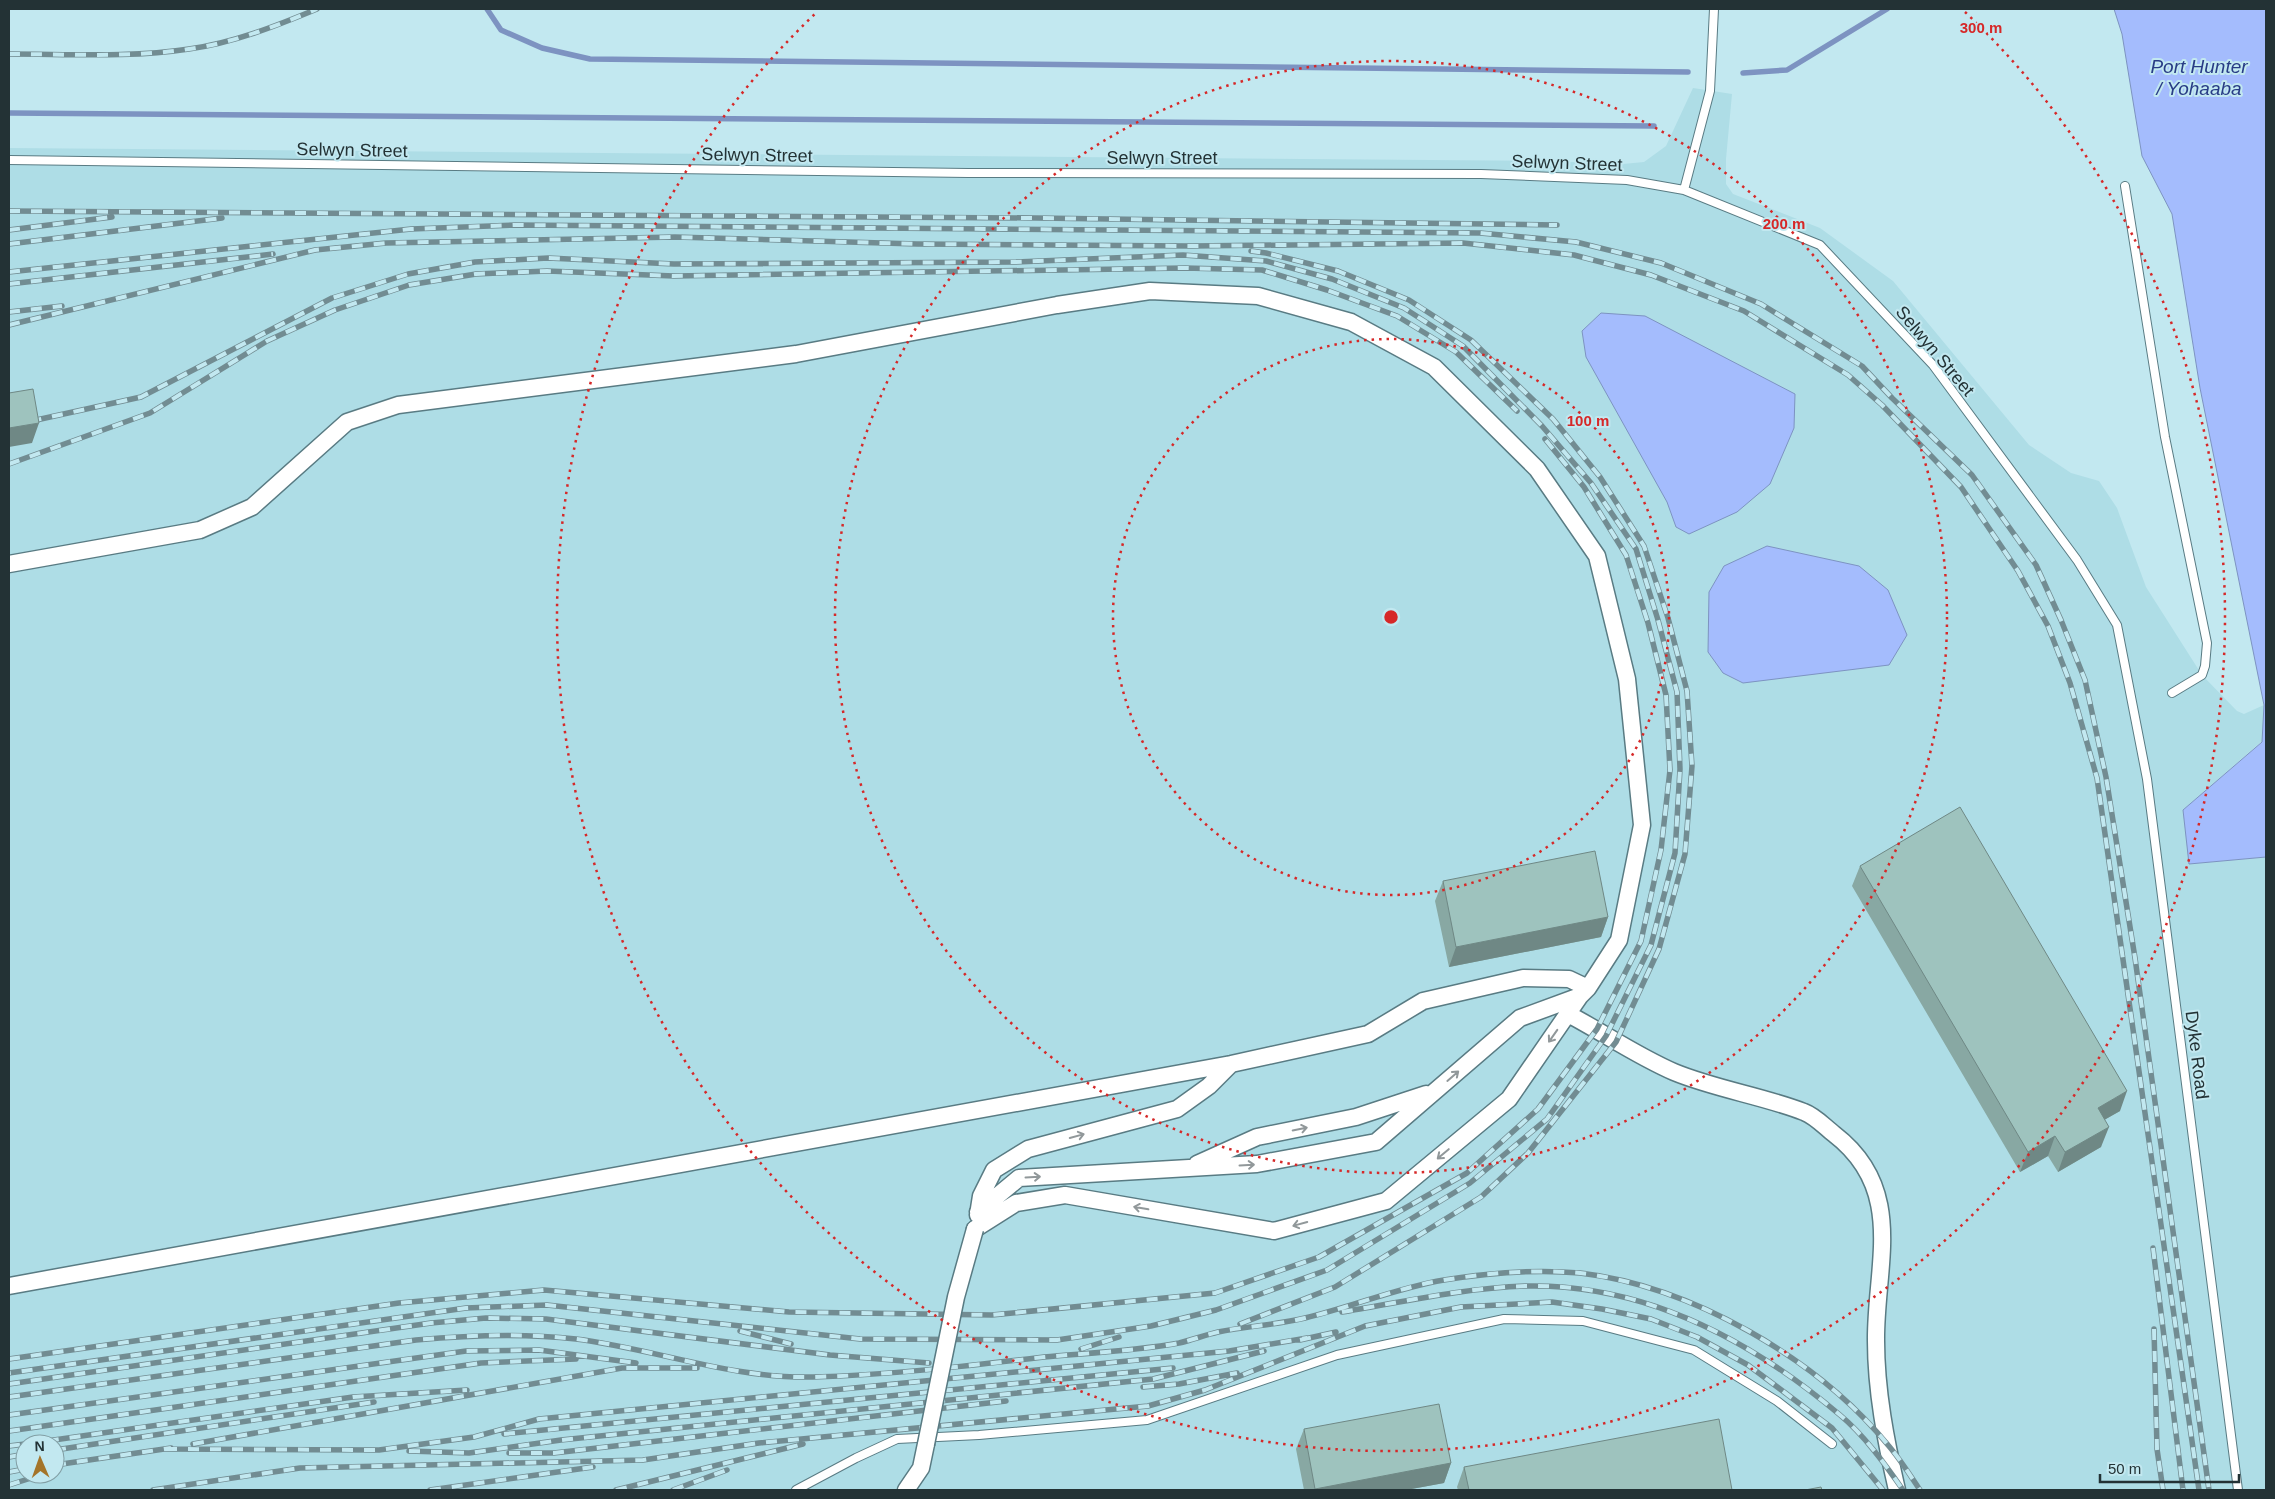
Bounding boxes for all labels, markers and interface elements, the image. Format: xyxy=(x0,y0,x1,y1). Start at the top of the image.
text: 300 m xyxy=(1960,19,2002,36)
water label: Port Hunter / Yohaaba xyxy=(2150,56,2248,99)
street label: Selwyn Street xyxy=(296,139,408,161)
street label: Selwyn Street xyxy=(701,144,813,166)
street label: Selwyn Street xyxy=(1106,148,1218,168)
street label: Selwyn Street xyxy=(1511,151,1623,175)
text: 200 m xyxy=(1763,215,1805,232)
street label: Selwyn Street xyxy=(1892,302,1978,400)
text: 100 m xyxy=(1567,412,1609,429)
centre of rings xyxy=(1382,608,1400,626)
street label: Dyke Road xyxy=(2182,1010,2212,1100)
one-way arrow xyxy=(1548,1029,1558,1043)
one-way arrow xyxy=(1446,1070,1459,1081)
one-way arrow xyxy=(1291,1123,1307,1133)
one-way arrow xyxy=(1068,1130,1084,1140)
one-way arrow xyxy=(1436,1148,1449,1160)
one-way arrow xyxy=(1239,1160,1255,1169)
one-way arrow xyxy=(1024,1173,1040,1182)
one-way arrow xyxy=(1133,1203,1149,1213)
one-way arrow xyxy=(1293,1220,1309,1230)
north arrow xyxy=(15,1434,65,1484)
text: N xyxy=(34,1438,45,1454)
scale bar xyxy=(2100,1452,2239,1484)
text: 50 m xyxy=(2108,1460,2141,1477)

